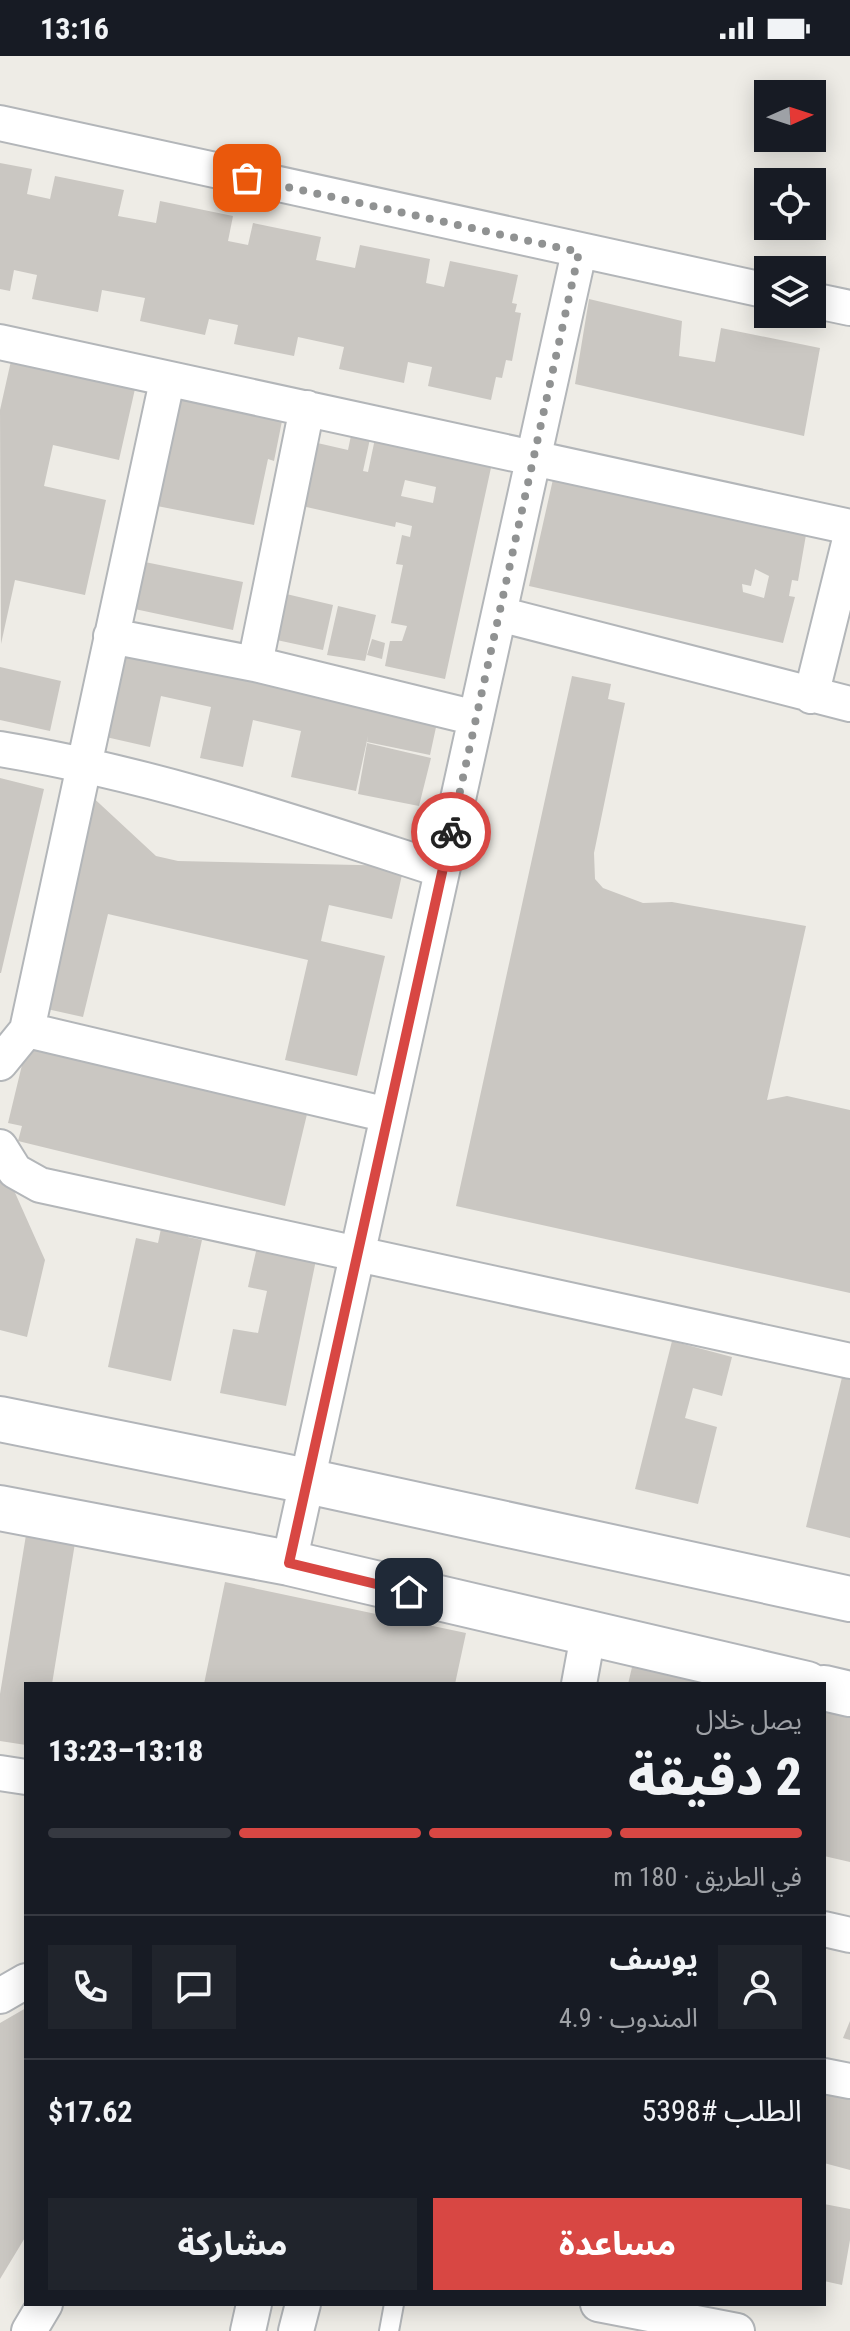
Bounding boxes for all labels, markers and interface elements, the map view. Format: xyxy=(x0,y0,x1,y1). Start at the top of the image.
text: 13:16 xyxy=(40,11,109,46)
north arrow xyxy=(754,80,826,152)
map controls xyxy=(754,80,826,328)
pin xyxy=(213,144,281,212)
icon: bag xyxy=(225,156,269,200)
button: locate xyxy=(754,168,826,240)
button: layers xyxy=(754,256,826,328)
courier xyxy=(411,792,491,872)
icon: bike xyxy=(429,810,473,854)
pin xyxy=(375,1558,443,1626)
icon: home xyxy=(387,1570,431,1614)
text: يصل خلال xyxy=(696,1705,802,1735)
text: 13:18–13:23 xyxy=(48,1733,203,1768)
text: 2 دقيقة xyxy=(628,1747,802,1808)
text: في الطريق · 180 m xyxy=(613,1862,802,1892)
text: يوسف xyxy=(610,1941,698,1976)
button: phone xyxy=(48,1945,132,2029)
button: chat xyxy=(152,1945,236,2029)
button: person xyxy=(718,1945,802,2029)
text: المندوب · 4.9 xyxy=(559,2003,698,2033)
text: الطلب #5398 xyxy=(641,2093,802,2128)
text: $17.62 xyxy=(48,2094,133,2129)
button: مشاركة xyxy=(48,2198,417,2290)
button: مساعدة xyxy=(433,2198,802,2290)

